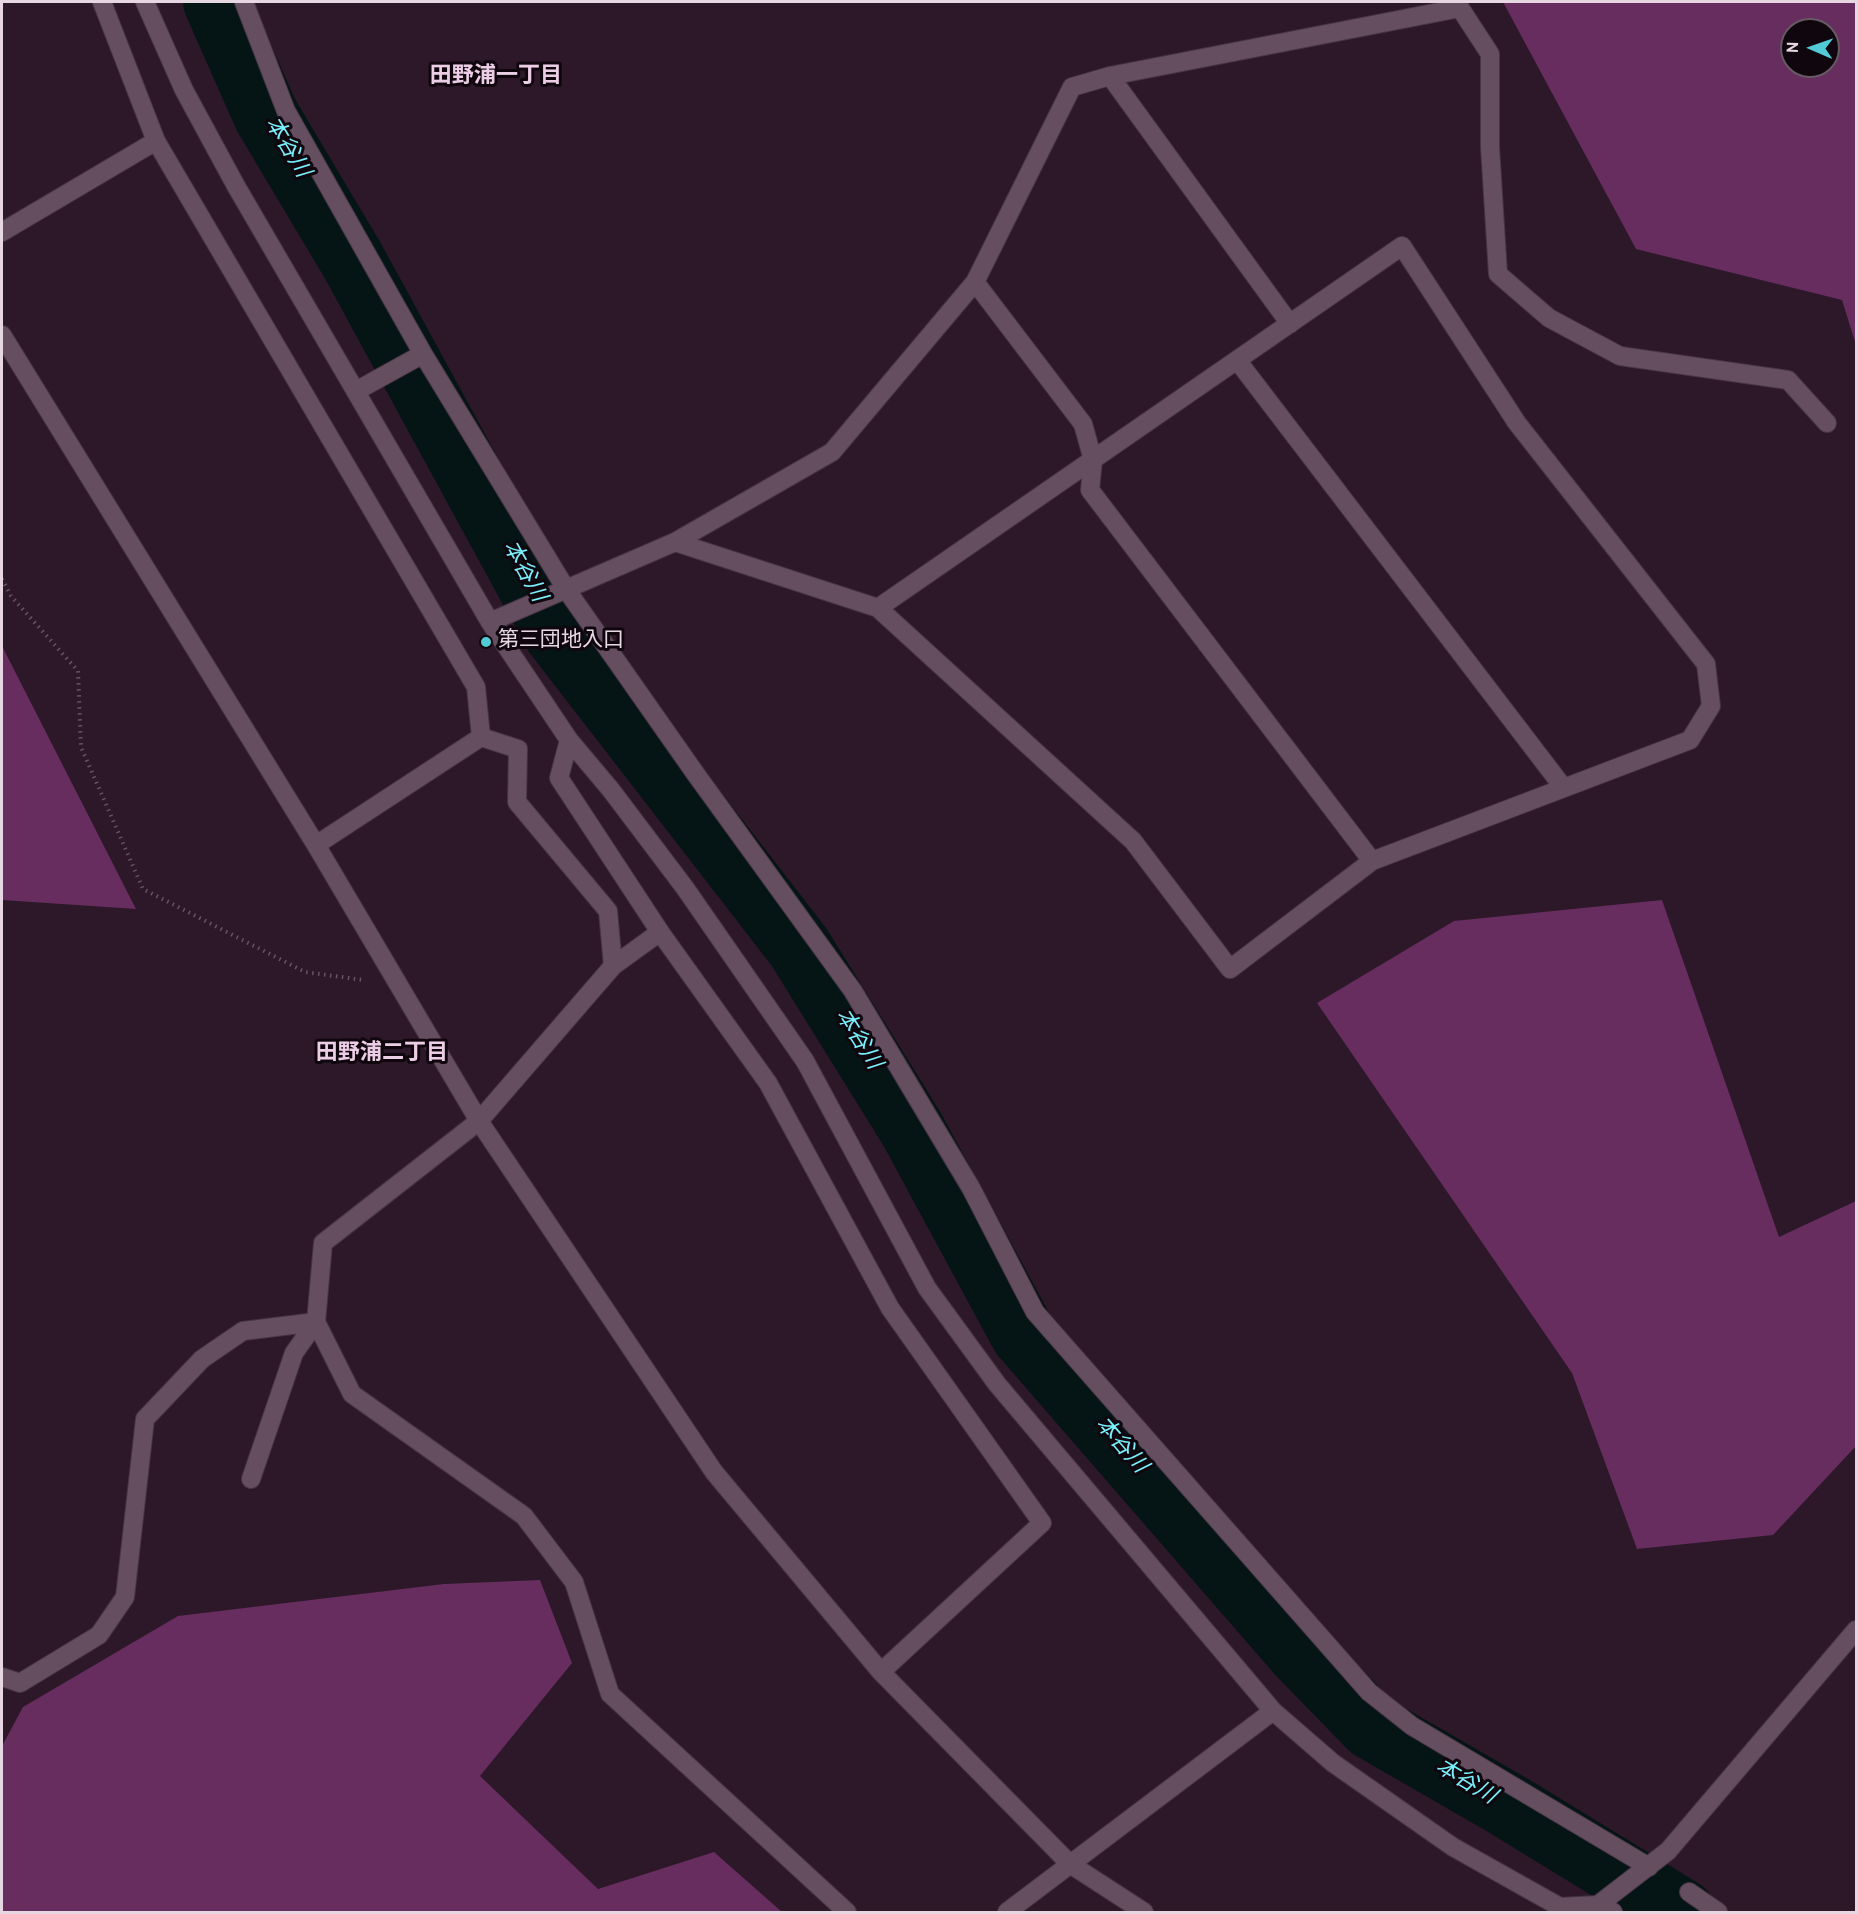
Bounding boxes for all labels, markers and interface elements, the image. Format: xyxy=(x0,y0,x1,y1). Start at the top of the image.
north arrow xyxy=(1780,18,1840,78)
text: N xyxy=(1784,41,1804,54)
district label: 田野浦一丁目 xyxy=(430,65,562,91)
water label: 本谷川 xyxy=(258,113,314,183)
water label: 本谷川 xyxy=(495,537,551,607)
place label: 第三団地入口 xyxy=(498,629,624,655)
marker: 第三団地入口 xyxy=(479,635,493,649)
water label: 本谷川 xyxy=(828,1005,886,1075)
district label: 田野浦二丁目 xyxy=(316,1042,448,1068)
water label: 本谷川 xyxy=(1088,1412,1152,1480)
water label: 本谷川 xyxy=(1430,1755,1500,1811)

